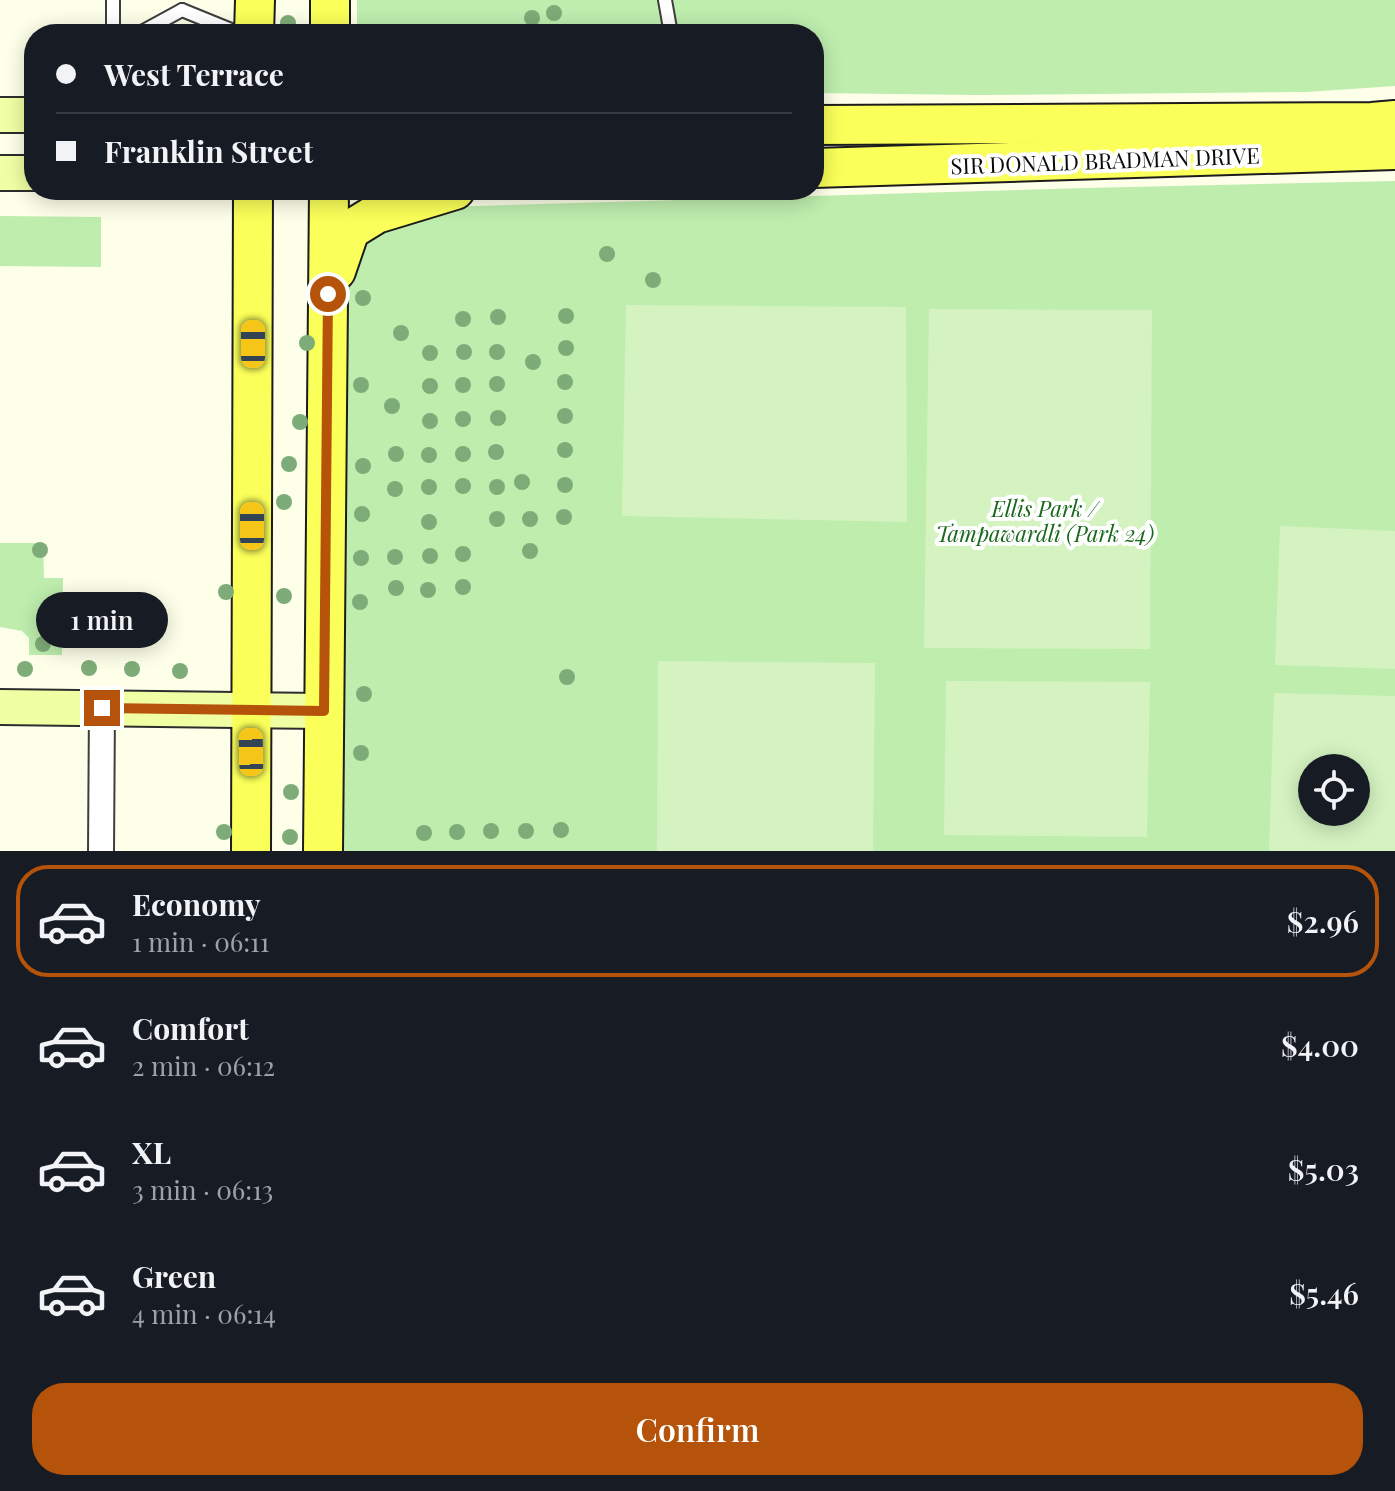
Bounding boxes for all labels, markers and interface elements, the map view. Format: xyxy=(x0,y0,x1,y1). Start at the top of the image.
text: West Terrace xyxy=(104,54,284,94)
text: Franklin Street xyxy=(104,131,313,171)
street label: SIR DONALD BRADMAN DRIVE xyxy=(950,140,1260,180)
route start xyxy=(310,276,346,312)
car xyxy=(241,320,265,368)
park label: Ellis Park / Tampawardli (Park 24) xyxy=(936,493,1154,548)
car xyxy=(240,502,264,550)
callout: 1 min xyxy=(36,592,168,648)
text: 1 min xyxy=(70,602,134,637)
route end xyxy=(84,690,120,726)
car xyxy=(239,728,263,776)
map controls xyxy=(1298,754,1370,826)
button: locate xyxy=(1298,754,1370,826)
text: Economy xyxy=(132,884,261,924)
icon: car xyxy=(36,885,108,957)
text: $2.96 xyxy=(1287,901,1359,941)
text: 1 min · 06:11 xyxy=(132,924,269,959)
text: Comfort xyxy=(132,1008,249,1048)
icon: car xyxy=(36,1009,108,1081)
text: $4.00 xyxy=(1281,1025,1359,1065)
text: 2 min · 06:12 xyxy=(132,1048,275,1083)
text: XL xyxy=(132,1132,171,1172)
icon: car xyxy=(36,1133,108,1205)
text: $5.03 xyxy=(1288,1149,1359,1189)
text: 3 min · 06:13 xyxy=(132,1172,273,1207)
text: Green xyxy=(132,1256,216,1296)
icon: car xyxy=(36,1257,108,1329)
text: $5.46 xyxy=(1289,1273,1359,1313)
text: 4 min · 06:14 xyxy=(132,1296,276,1331)
button: Confirm xyxy=(32,1383,1363,1475)

